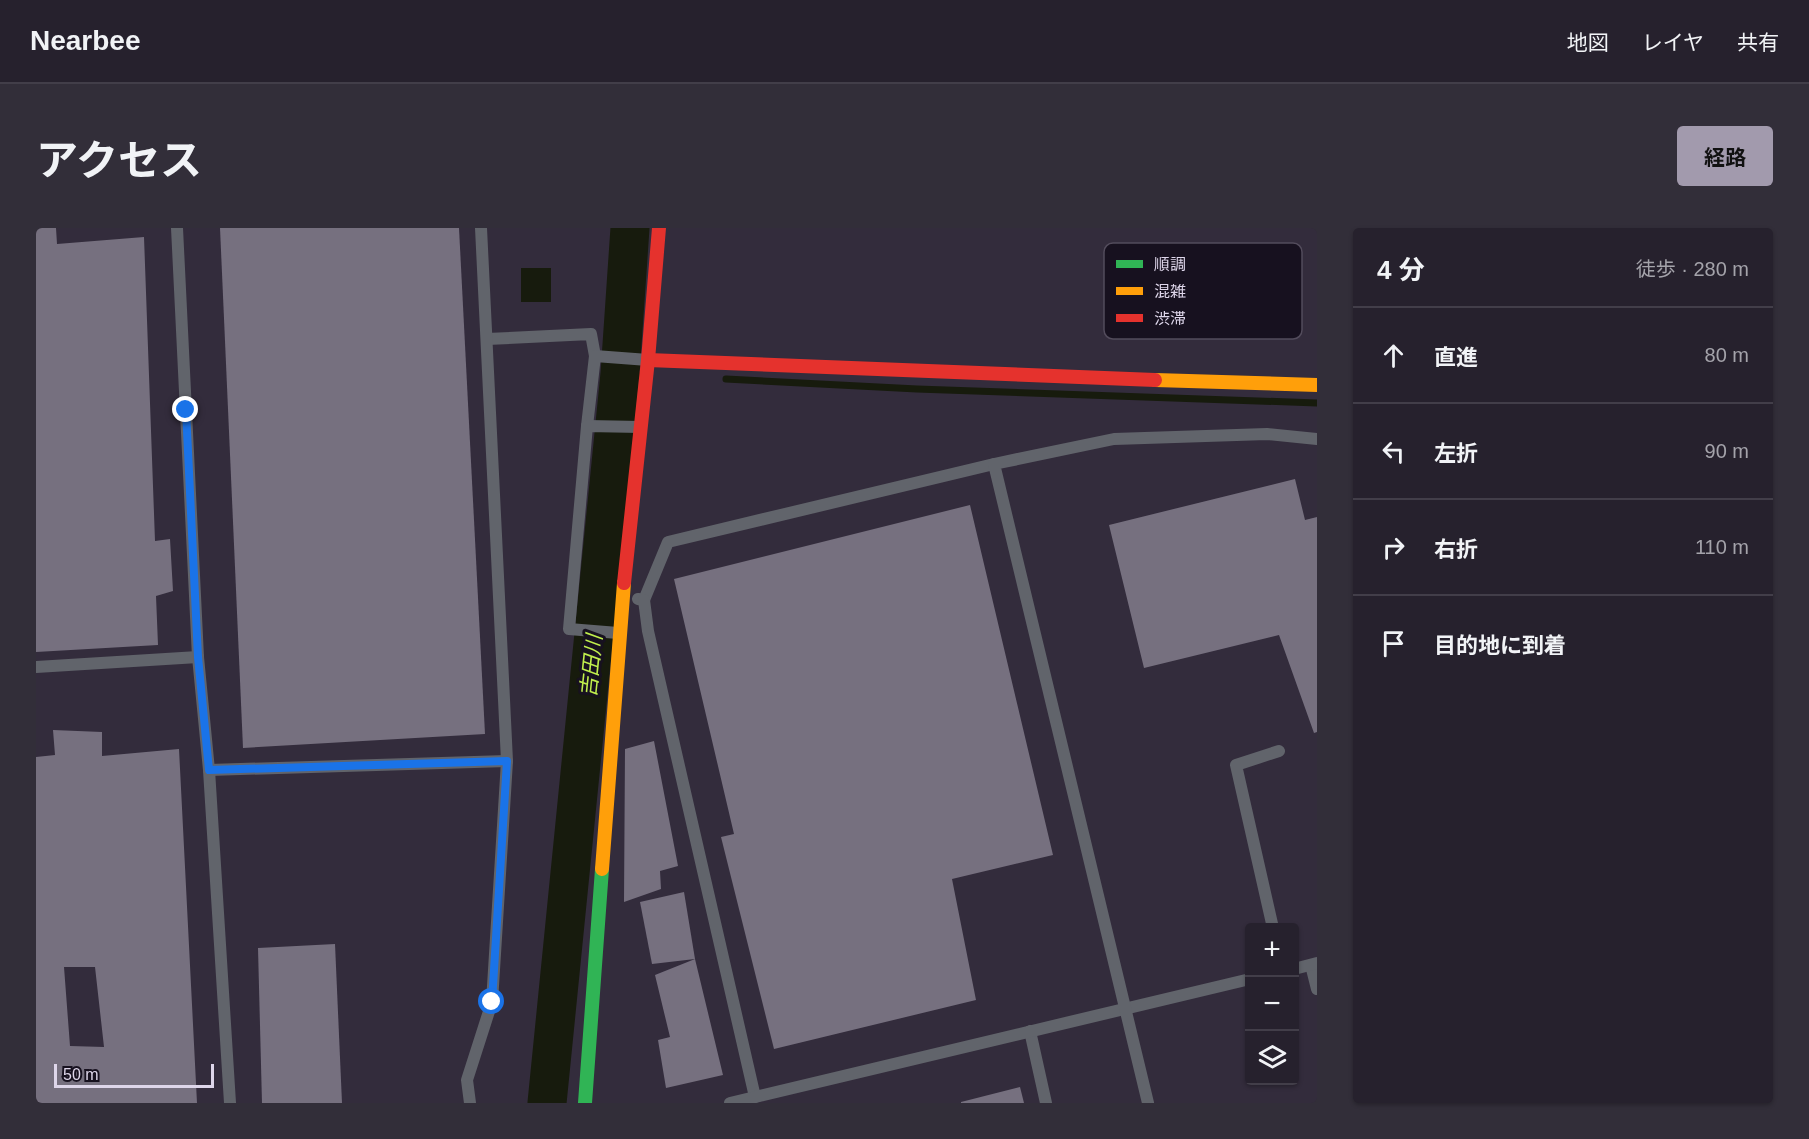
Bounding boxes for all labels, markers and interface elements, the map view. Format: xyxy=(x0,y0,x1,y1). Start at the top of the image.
text: Nearbee xyxy=(30,25,141,56)
text: 地図 xyxy=(1567,31,1609,54)
text: レイヤ xyxy=(1642,31,1704,54)
text: 共有 xyxy=(1737,31,1779,54)
button: 経路 xyxy=(1677,126,1773,186)
text: アクセス xyxy=(36,137,202,184)
legend xyxy=(1104,243,1302,339)
text: 4 分 xyxy=(1377,255,1425,285)
text: 順調 xyxy=(1154,256,1186,273)
text: 徒歩 · 280 m xyxy=(1636,258,1749,280)
text: 混雑 xyxy=(1154,283,1186,300)
text: 渋滞 xyxy=(1154,310,1186,327)
icon: ahead xyxy=(1377,339,1410,372)
text: 80 m xyxy=(1705,344,1749,366)
text: 直進 xyxy=(1434,345,1478,370)
route end xyxy=(172,396,198,422)
icon: left xyxy=(1377,435,1410,468)
text: 90 m xyxy=(1705,440,1749,462)
text: 左折 xyxy=(1434,441,1478,466)
icon: right xyxy=(1377,531,1410,564)
text: 110 m xyxy=(1695,536,1749,558)
text: 右折 xyxy=(1434,537,1478,562)
icon: arrive xyxy=(1377,627,1410,660)
water label: 吉田川 xyxy=(576,631,606,699)
text: 目的地に到着 xyxy=(1434,633,1566,658)
map controls xyxy=(1245,923,1299,1085)
button: + xyxy=(1245,923,1299,977)
button: − xyxy=(1245,977,1299,1031)
route start xyxy=(478,988,504,1014)
button: layers xyxy=(1245,1031,1299,1085)
scale bar xyxy=(54,1061,214,1088)
text: 50 m xyxy=(63,1066,99,1083)

